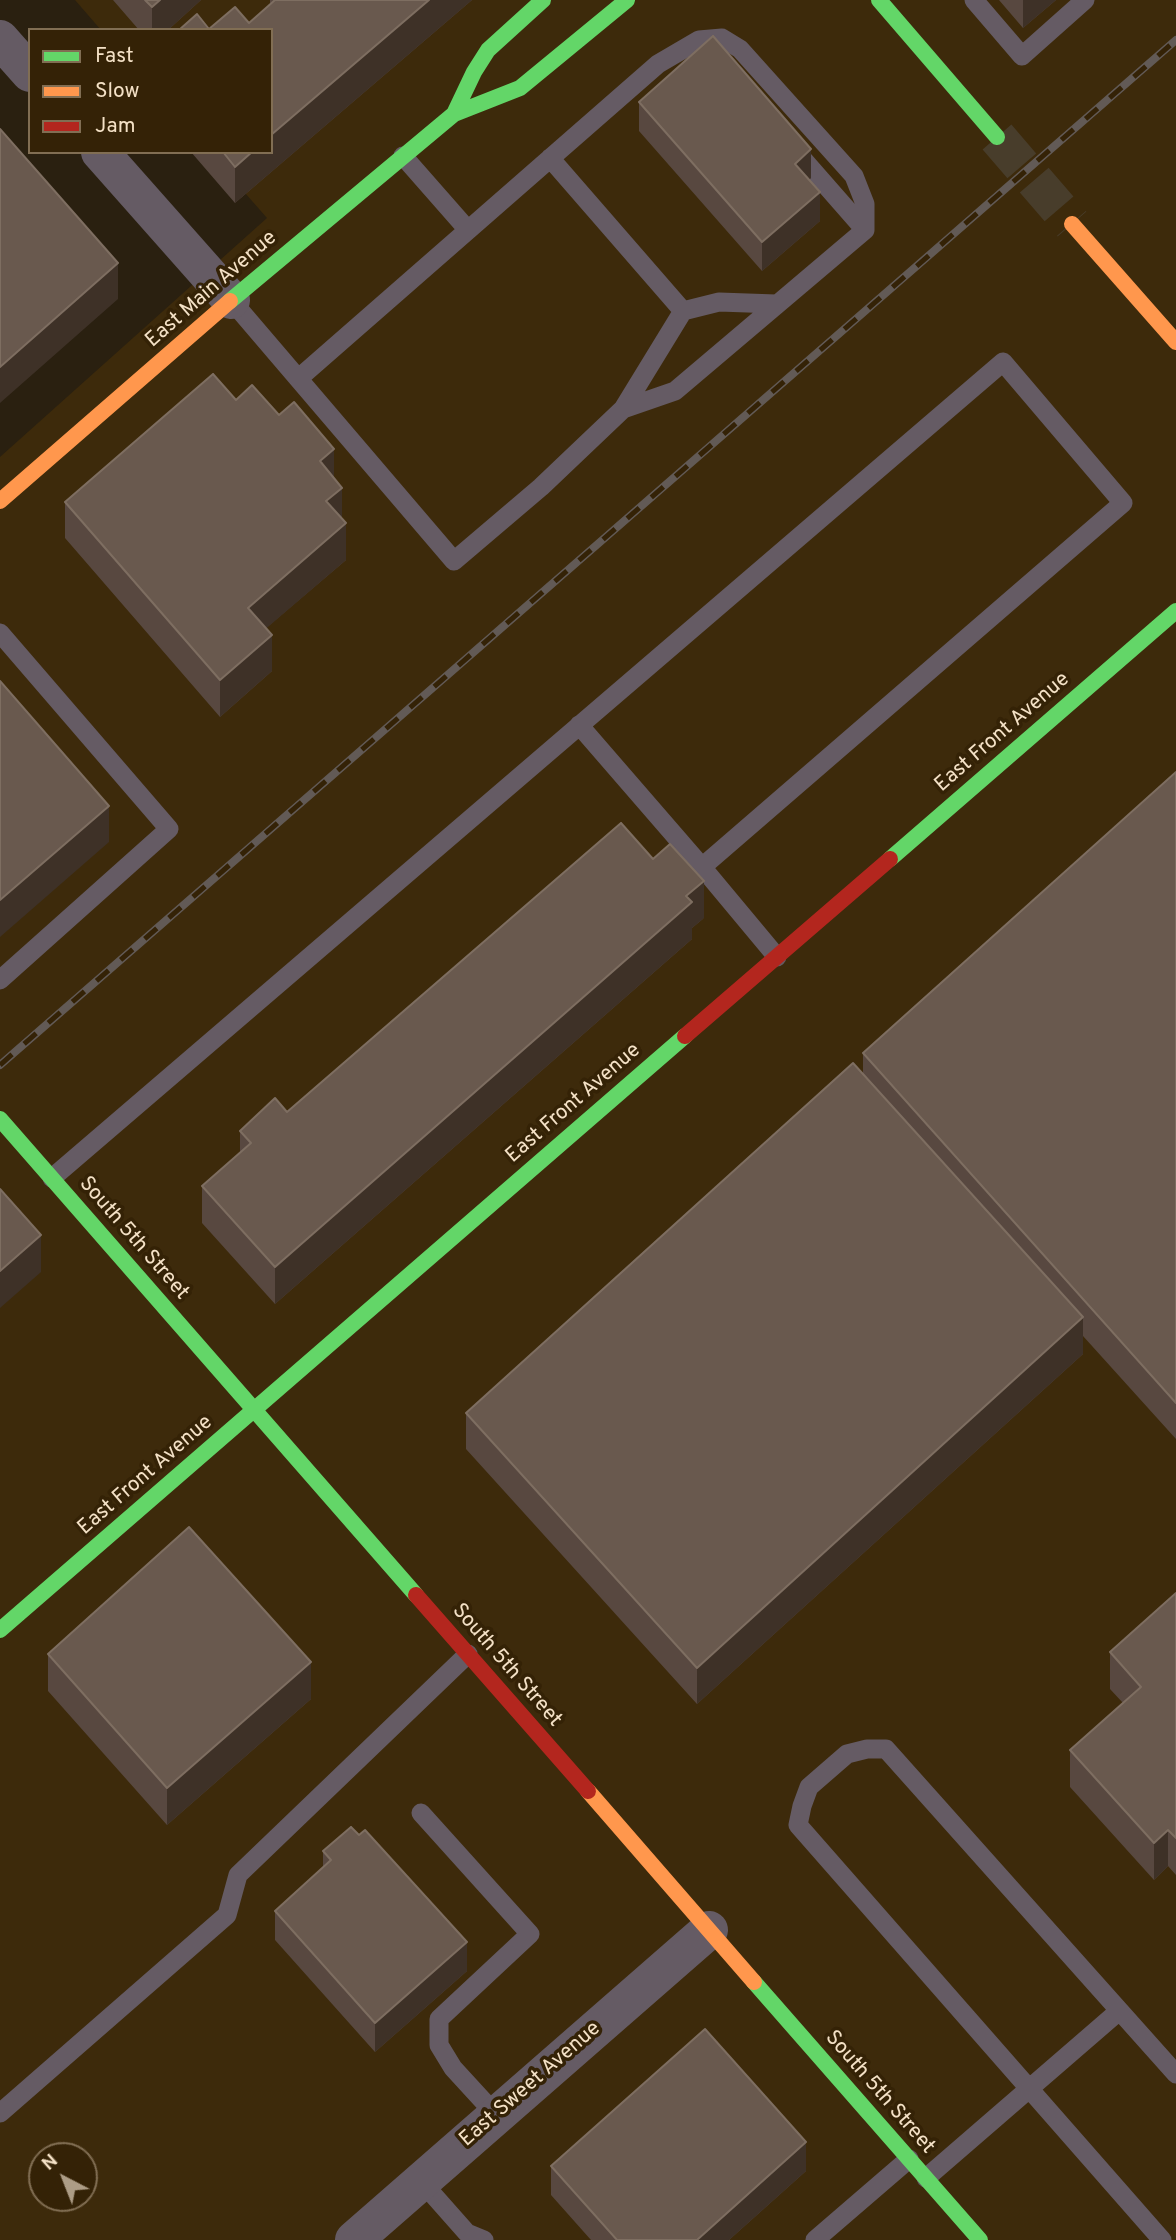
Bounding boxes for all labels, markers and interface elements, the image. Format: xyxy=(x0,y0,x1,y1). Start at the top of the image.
legend xyxy=(28,28,273,154)
text: Fast xyxy=(95,43,134,70)
text: Slow xyxy=(95,78,140,105)
text: Jam xyxy=(95,113,136,140)
street label: East Main Avenue xyxy=(141,226,283,354)
street label: East Front Avenue xyxy=(931,668,1075,798)
street label: East Front Avenue xyxy=(502,1039,646,1169)
street label: South 5th Street xyxy=(73,1172,193,1306)
street label: East Front Avenue xyxy=(74,1411,218,1541)
street label: South 5th Street xyxy=(446,1599,566,1733)
street label: East Sweet Avenue xyxy=(455,2017,607,2153)
street label: South 5th Street xyxy=(819,2026,939,2160)
north arrow xyxy=(28,2142,98,2212)
text: N xyxy=(37,2149,63,2176)

